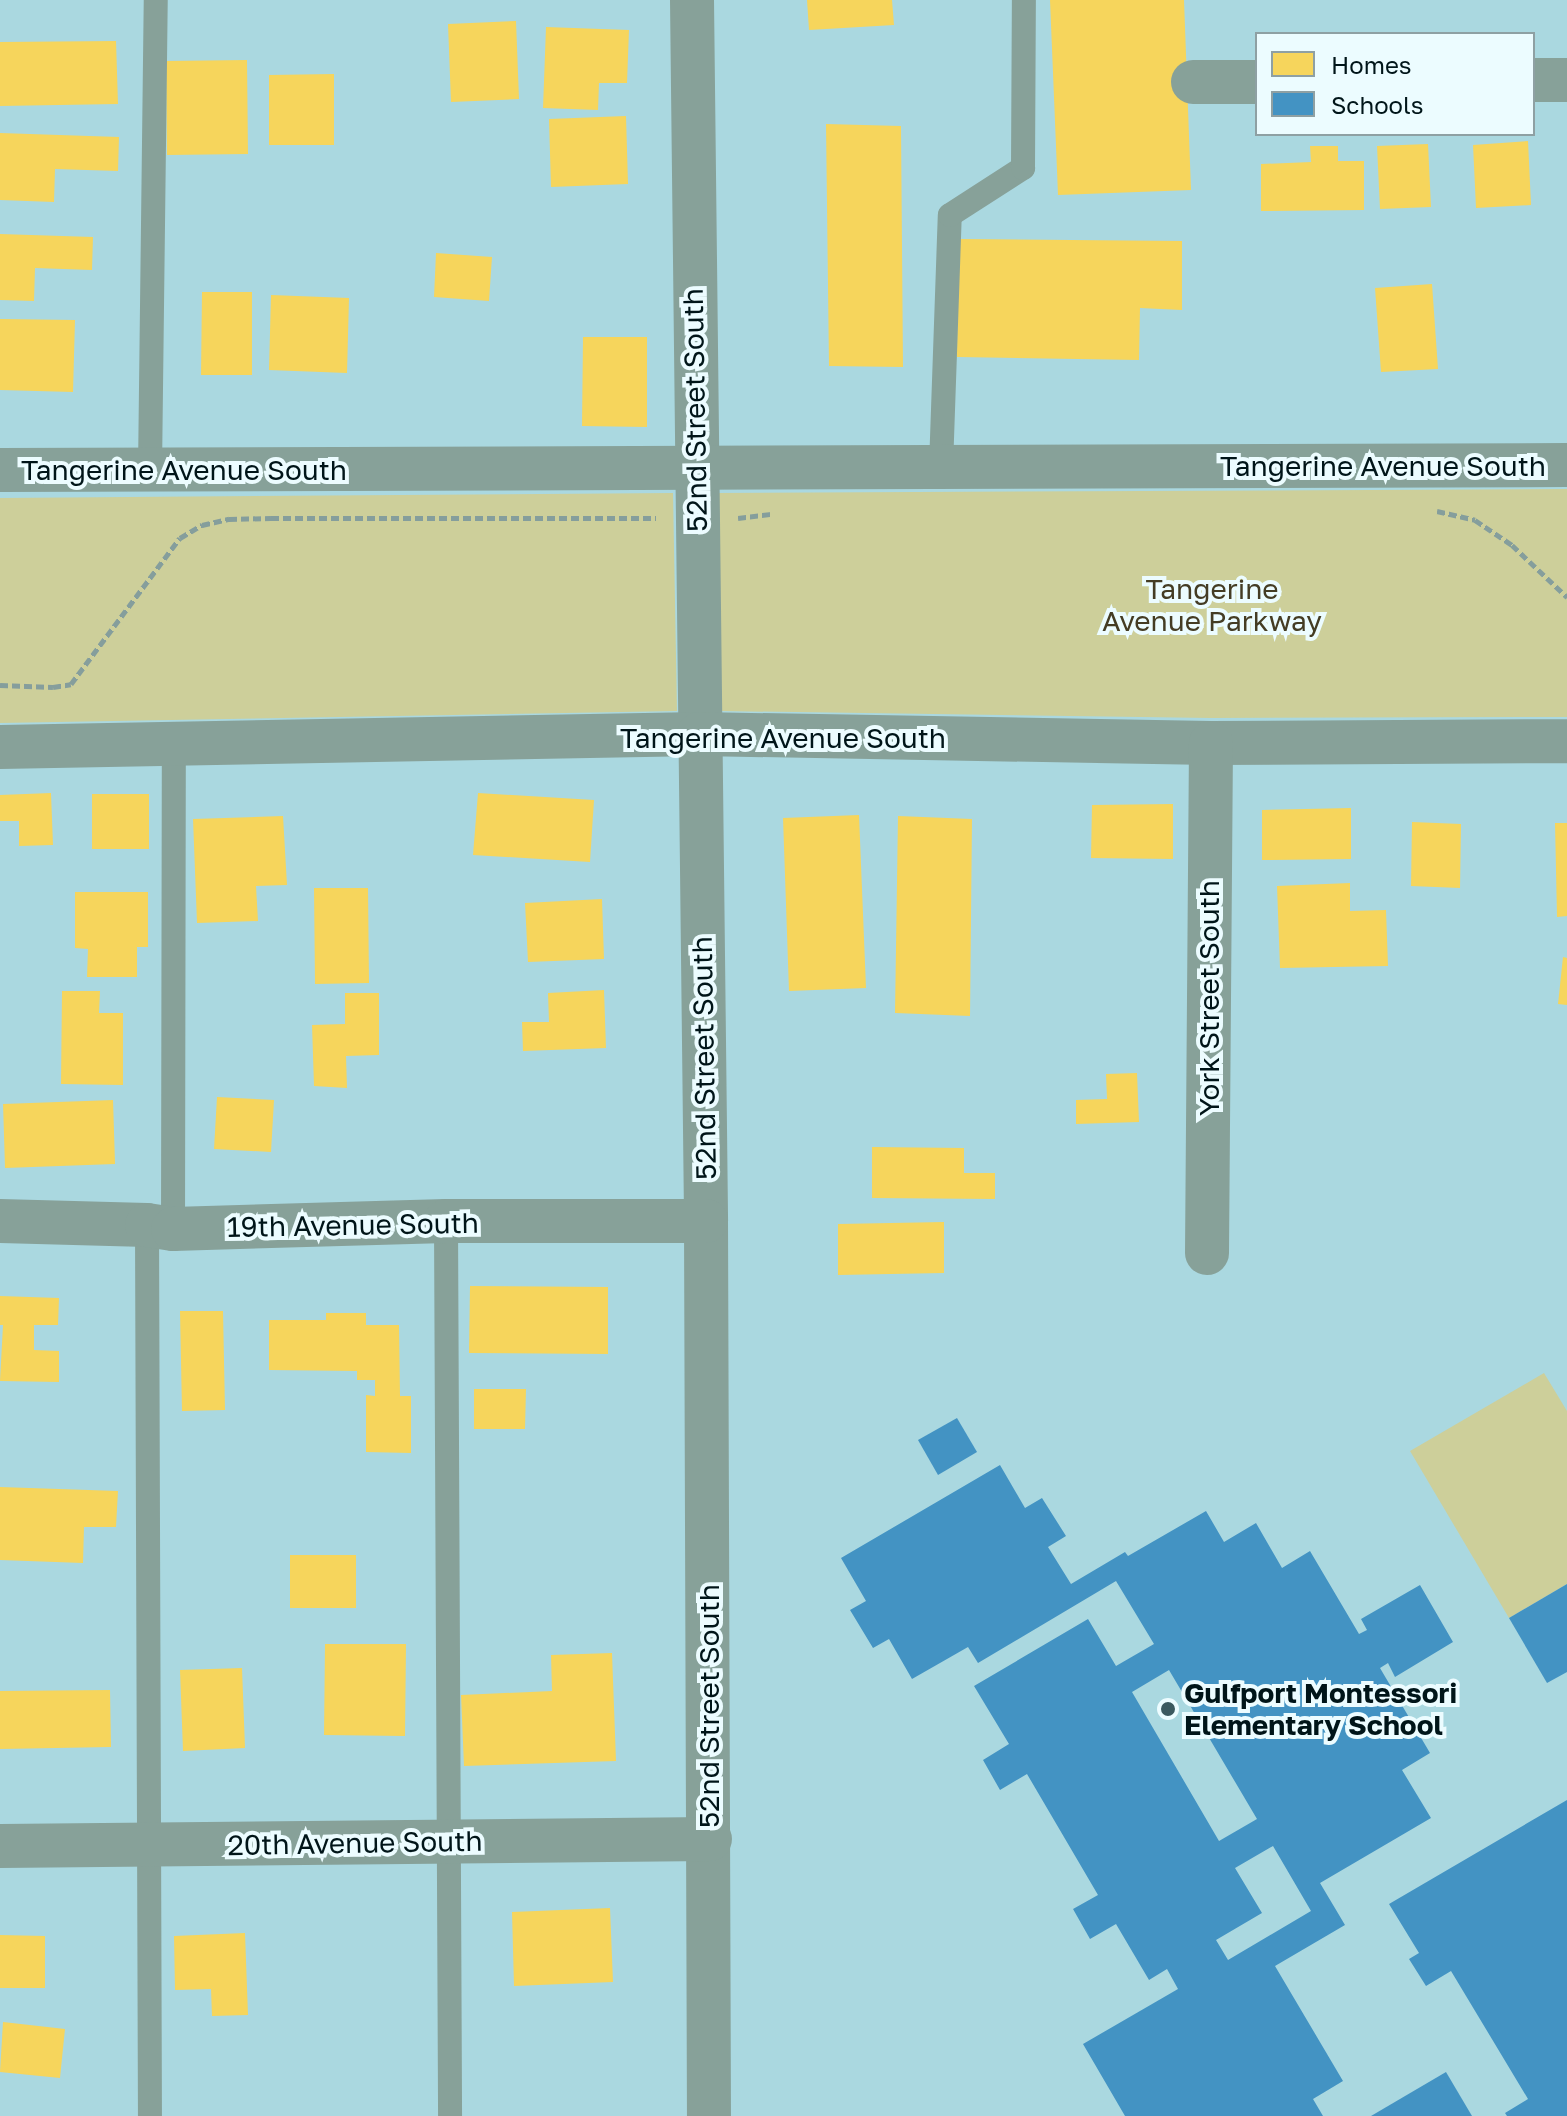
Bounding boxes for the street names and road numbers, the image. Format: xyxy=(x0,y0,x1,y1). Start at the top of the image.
street label: 52nd Street South xyxy=(676,288,714,532)
street label: Tangerine Avenue South xyxy=(1220,449,1546,483)
street label: Tangerine Avenue South xyxy=(21,453,347,487)
street label: Tangerine Avenue South xyxy=(620,721,946,755)
street label: York Street South xyxy=(1192,880,1226,1116)
street label: 52nd Street South xyxy=(685,936,723,1180)
street label: 19th Avenue South xyxy=(227,1206,479,1244)
street label: 52nd Street South xyxy=(692,1584,726,1828)
street label: 20th Avenue South xyxy=(227,1824,483,1862)

